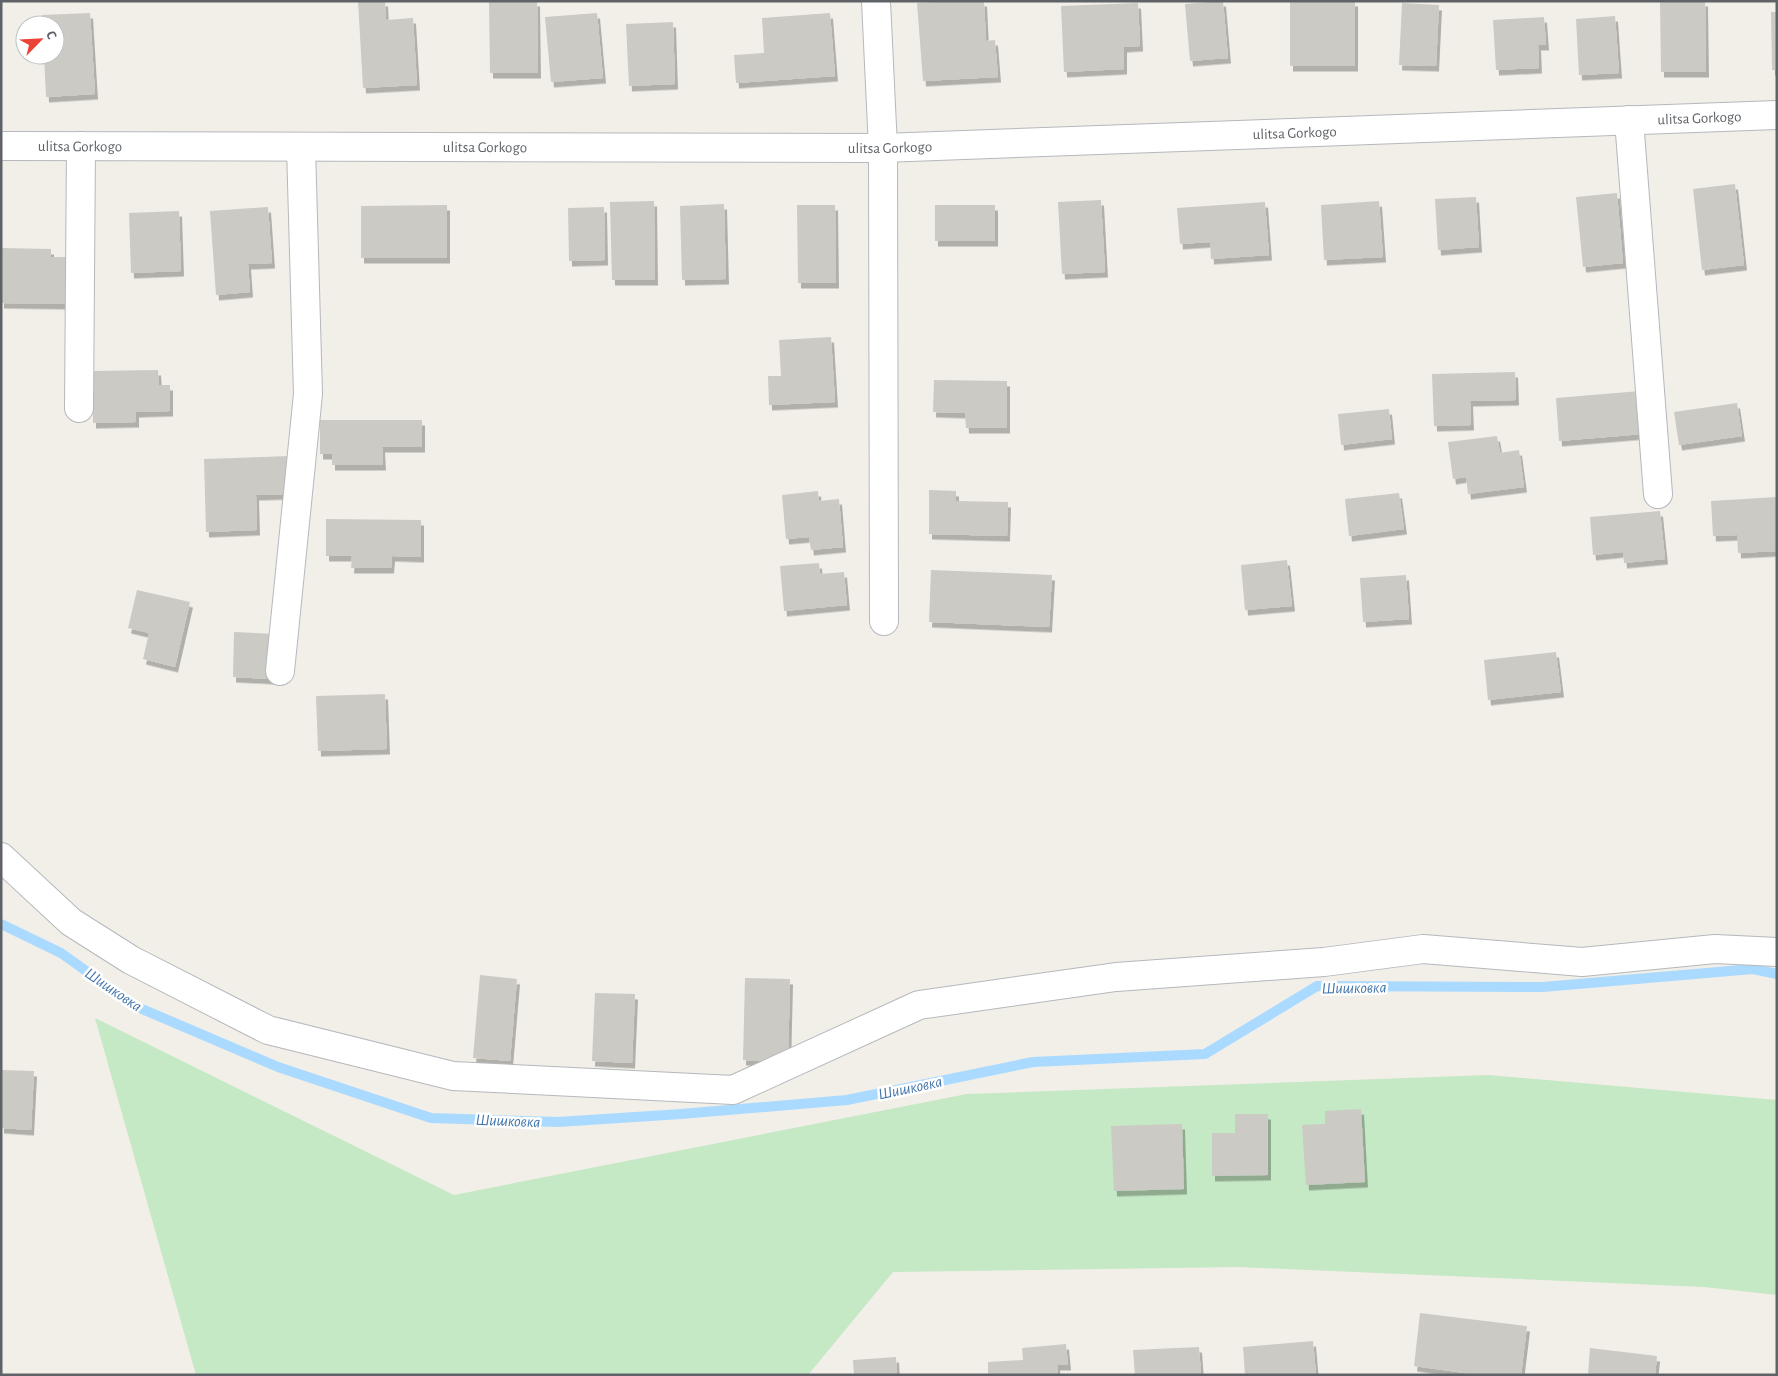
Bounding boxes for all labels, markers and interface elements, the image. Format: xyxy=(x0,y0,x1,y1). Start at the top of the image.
north arrow xyxy=(15,15,65,65)
text: С xyxy=(43,29,59,42)
street label: ulitsa Gorkogo xyxy=(1657,109,1742,127)
street label: ulitsa Gorkogo xyxy=(1252,124,1337,142)
street label: ulitsa Gorkogo xyxy=(38,139,122,154)
street label: ulitsa Gorkogo xyxy=(848,139,932,156)
street label: ulitsa Gorkogo xyxy=(443,140,527,155)
water label: Шишковка xyxy=(82,965,145,1015)
water label: Шишковка xyxy=(1321,979,1387,997)
water label: Шишковка xyxy=(877,1073,944,1103)
water label: Шишковка xyxy=(475,1112,541,1130)

